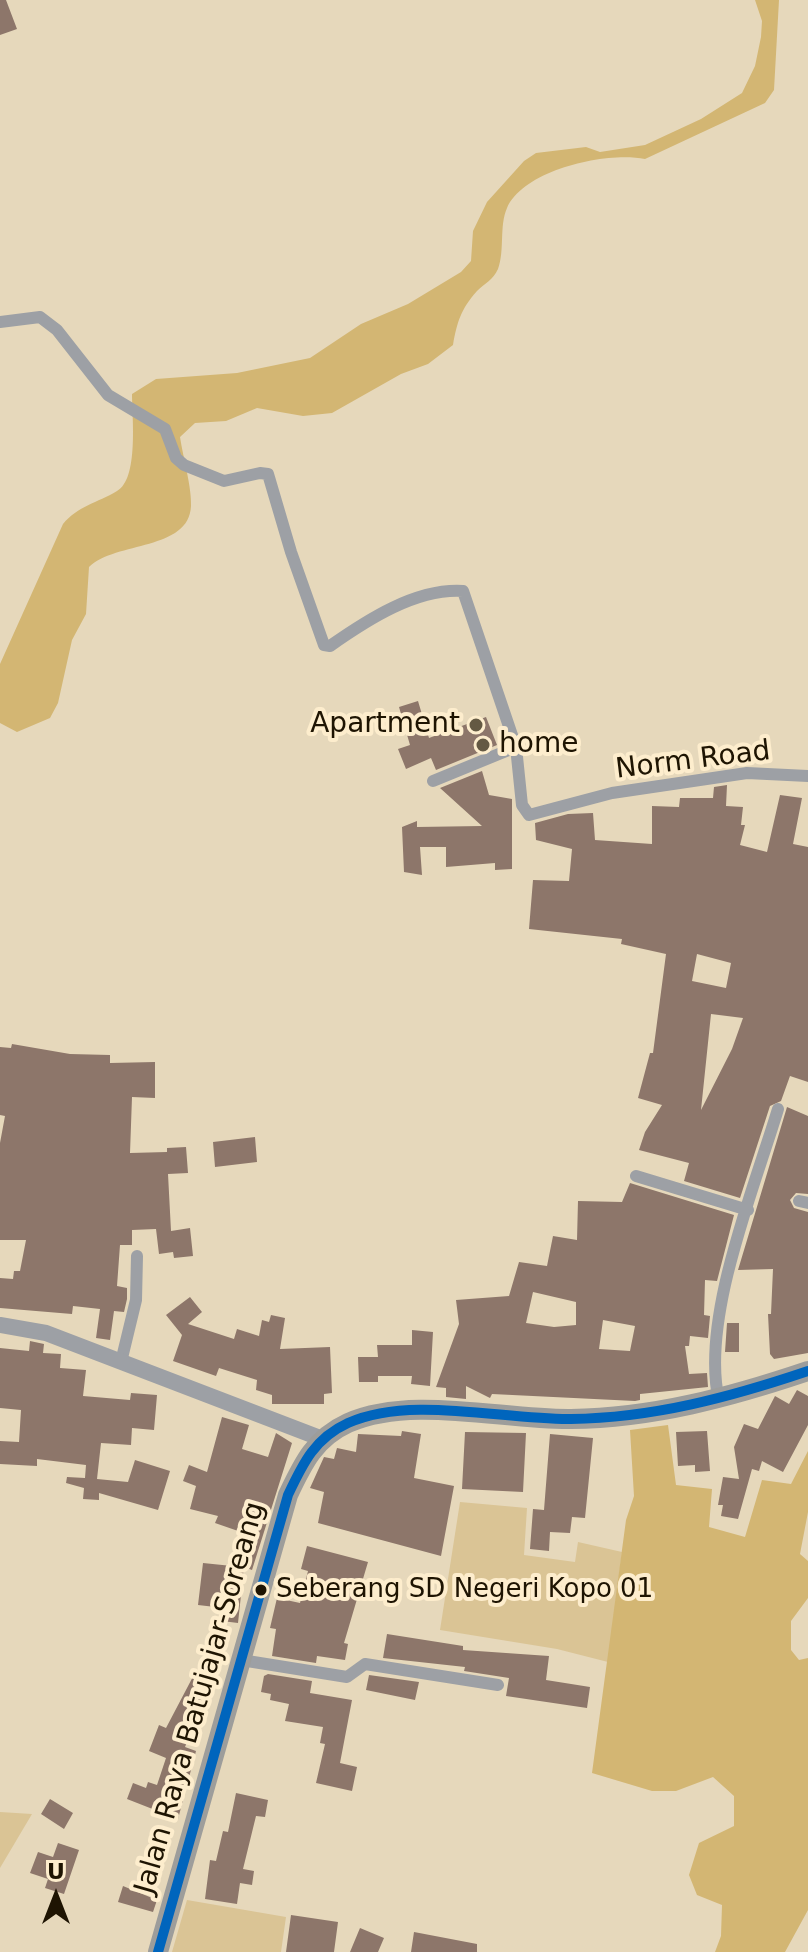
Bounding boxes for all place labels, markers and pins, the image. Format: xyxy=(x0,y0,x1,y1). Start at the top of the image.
place label: Apartment xyxy=(310,708,460,742)
marker: Apartment xyxy=(467,716,485,734)
place label: home xyxy=(499,728,578,762)
marker: home xyxy=(474,736,492,754)
place label: Seberang SD Negeri Kopo 01 xyxy=(276,1574,653,1606)
marker: Seberang SD Negeri Kopo 01 xyxy=(253,1582,269,1598)

